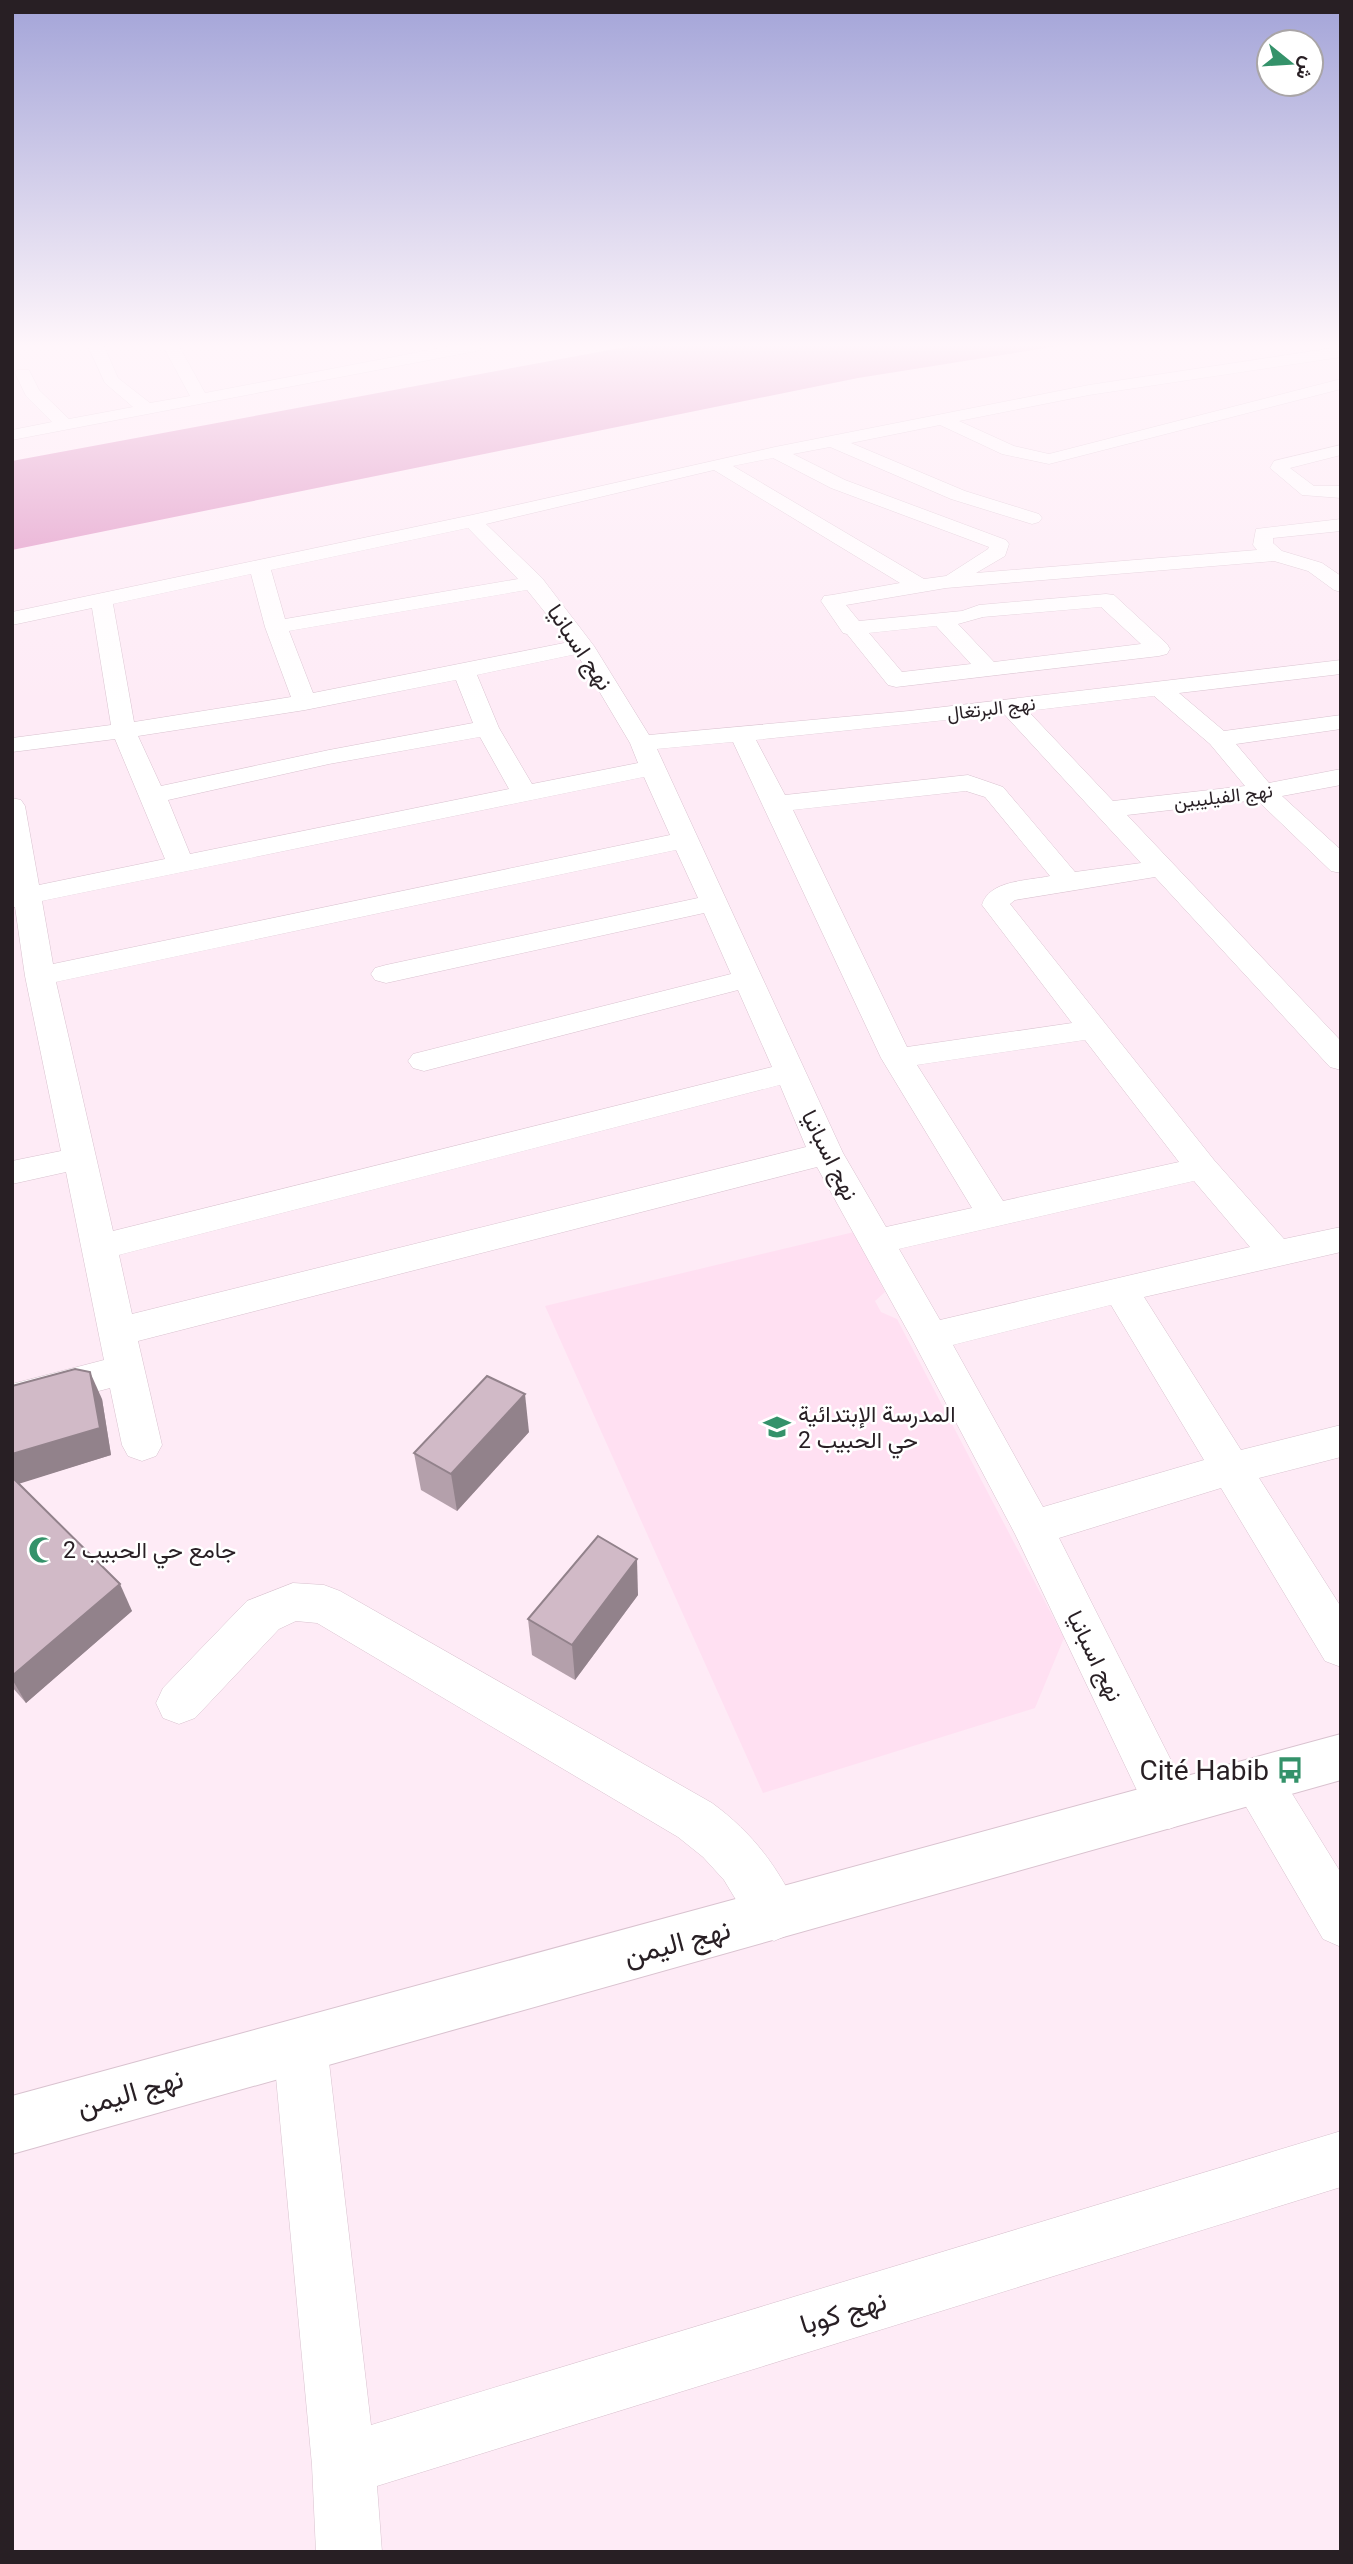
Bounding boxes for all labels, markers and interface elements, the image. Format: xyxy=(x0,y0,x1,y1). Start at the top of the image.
north arrow xyxy=(1255,28,1325,98)
text: ش xyxy=(1291,54,1320,83)
street label: نهج اسبانيا xyxy=(539,599,618,697)
street label: نهج البرتغال xyxy=(945,692,1037,727)
street label: نهج الفيليبين xyxy=(1172,779,1274,816)
street label: نهج اسبانيا xyxy=(794,1105,864,1206)
place label: المدرسة الإبتدائية حي الحبيب 2 xyxy=(798,1401,956,1459)
school or university icon: المدرسة الإبتدائية حي الحبيب 2 xyxy=(762,1412,792,1442)
mosque icon: جامع حي الحبيب 2 xyxy=(27,1535,57,1565)
place label: جامع حي الحبيب 2 xyxy=(63,1537,236,1569)
street label: نهج اسبانيا xyxy=(1059,1606,1128,1707)
place label: Cité Habib xyxy=(1140,1754,1269,1787)
bus stop icon: Cité Habib xyxy=(1275,1755,1305,1785)
street label: نهج اليمن xyxy=(620,1912,735,1975)
street label: نهج اليمن xyxy=(73,2062,188,2126)
street label: نهج كوبا xyxy=(796,2284,891,2344)

